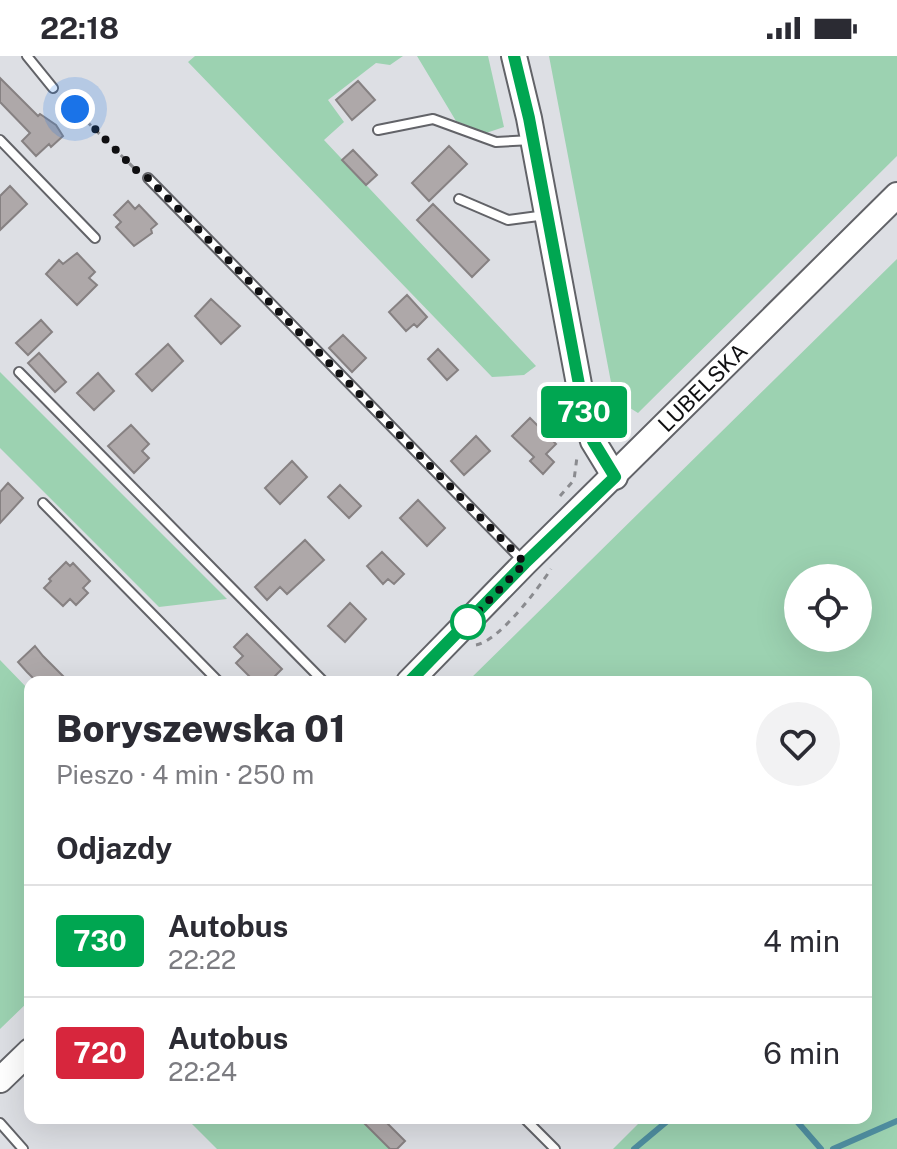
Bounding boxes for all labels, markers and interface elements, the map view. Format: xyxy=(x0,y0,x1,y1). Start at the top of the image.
text: 22:18 xyxy=(40,10,119,46)
your location xyxy=(55,89,95,129)
street label: LUBELSKA xyxy=(653,338,753,437)
line badge: 730 xyxy=(538,386,630,438)
text: 730 xyxy=(557,395,611,428)
map controls xyxy=(784,564,872,652)
button: locate xyxy=(784,564,872,652)
unlabelled marker xyxy=(451,605,485,639)
button: heart xyxy=(756,702,840,786)
text: Boryszewska 01 xyxy=(56,706,346,751)
text: Pieszo · 4 min · 250 m xyxy=(56,759,314,790)
text: Odjazdy xyxy=(56,830,172,866)
text: Autobus xyxy=(168,908,288,944)
text: 4 min xyxy=(763,923,840,959)
text: 730 xyxy=(73,924,127,957)
text: 22:22 xyxy=(168,944,236,975)
text: Autobus xyxy=(168,1020,288,1056)
text: 6 min xyxy=(763,1035,840,1071)
text: 720 xyxy=(73,1036,127,1069)
text: 22:24 xyxy=(168,1056,237,1087)

